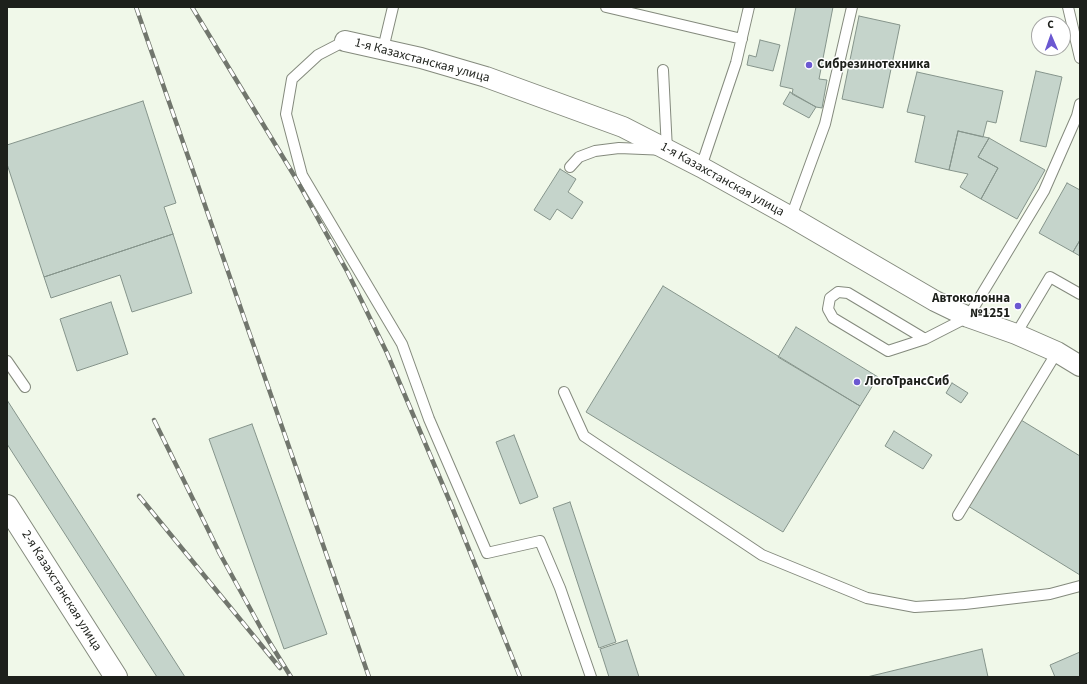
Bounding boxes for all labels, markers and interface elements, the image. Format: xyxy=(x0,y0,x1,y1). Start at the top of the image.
north arrow xyxy=(1031,16,1071,56)
text: С xyxy=(1047,17,1054,32)
street label: 1-я Казахстанская улица xyxy=(353,35,491,87)
place label: Сибрезинотехника xyxy=(817,57,930,73)
marker: Сибрезинотехника xyxy=(804,60,814,70)
street label: 1-я Казахстанская улица xyxy=(657,139,787,221)
place label: Автоколонна №1251 xyxy=(932,291,1010,322)
marker: Автоколонна №1251 xyxy=(1013,301,1023,311)
place label: ЛогоТрансСиб xyxy=(865,374,949,390)
marker: ЛогоТрансСиб xyxy=(852,377,862,387)
street label: 2-я Казахстанская улица xyxy=(17,528,105,654)

